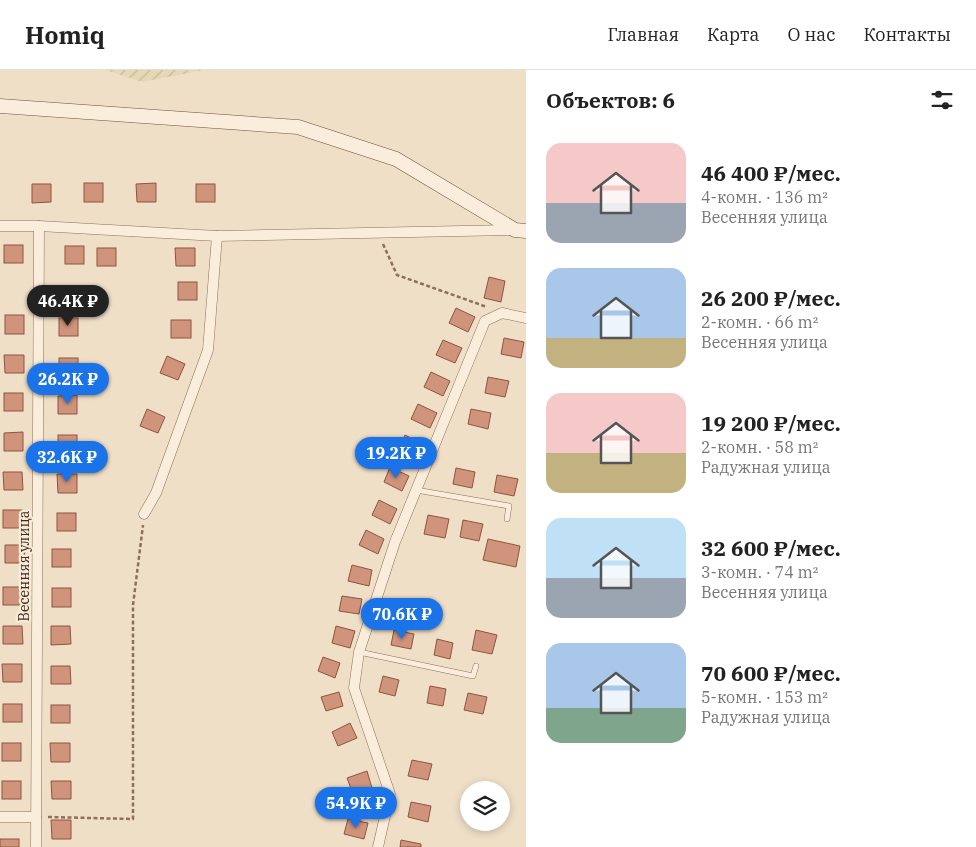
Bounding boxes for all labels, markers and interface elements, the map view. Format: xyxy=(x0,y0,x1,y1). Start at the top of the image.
text: Homiq xyxy=(25,19,105,51)
text: Главная xyxy=(607,23,679,46)
text: Карта xyxy=(707,23,759,46)
text: О нас xyxy=(787,23,835,46)
text: Контакты xyxy=(863,23,951,46)
text: Объектов: 6 xyxy=(546,86,675,114)
icon: filters xyxy=(928,86,956,114)
text: 46 400 ₽/мес. xyxy=(701,159,841,187)
icon: home xyxy=(586,163,646,223)
text: 4-комн. · 136 m² xyxy=(701,187,828,207)
text: Весенняя улица xyxy=(701,207,828,227)
pin: 46.4K ₽ xyxy=(22,284,114,327)
text: 26 200 ₽/мес. xyxy=(701,284,841,312)
icon: home xyxy=(586,288,646,348)
text: 46.4K ₽ xyxy=(38,291,98,311)
text: 2-комн. · 66 m² xyxy=(701,312,818,332)
text: Весенняя улица xyxy=(701,332,828,352)
pin: 26.2K ₽ xyxy=(22,362,114,405)
text: 26.2K ₽ xyxy=(38,369,98,389)
text: 19 200 ₽/мес. xyxy=(701,409,841,437)
icon: home xyxy=(586,413,646,473)
pin: 19.2K ₽ xyxy=(350,436,442,479)
text: 2-комн. · 58 m² xyxy=(701,437,818,457)
pin: 32.6K ₽ xyxy=(21,440,113,483)
text: 19.2K ₽ xyxy=(366,443,426,463)
text: 32.6K ₽ xyxy=(37,447,97,467)
text: Радужная улица xyxy=(701,457,831,477)
street label: Весенняя улица xyxy=(15,510,33,621)
text: 32 600 ₽/мес. xyxy=(701,534,841,562)
icon: home xyxy=(586,538,646,598)
text: 3-комн. · 74 m² xyxy=(701,562,818,582)
text: Весенняя улица xyxy=(701,582,828,602)
pin: 70.6K ₽ xyxy=(356,598,448,640)
text: 70.6K ₽ xyxy=(372,604,432,624)
text: 70 600 ₽/мес. xyxy=(701,659,841,687)
icon: home xyxy=(586,663,646,723)
text: 5-комн. · 153 m² xyxy=(701,687,828,707)
text: Радужная улица xyxy=(701,707,831,727)
map controls xyxy=(460,781,510,831)
button: layers xyxy=(460,781,510,831)
pin: 54.9K ₽ xyxy=(310,786,402,829)
text: 54.9K ₽ xyxy=(326,793,386,813)

